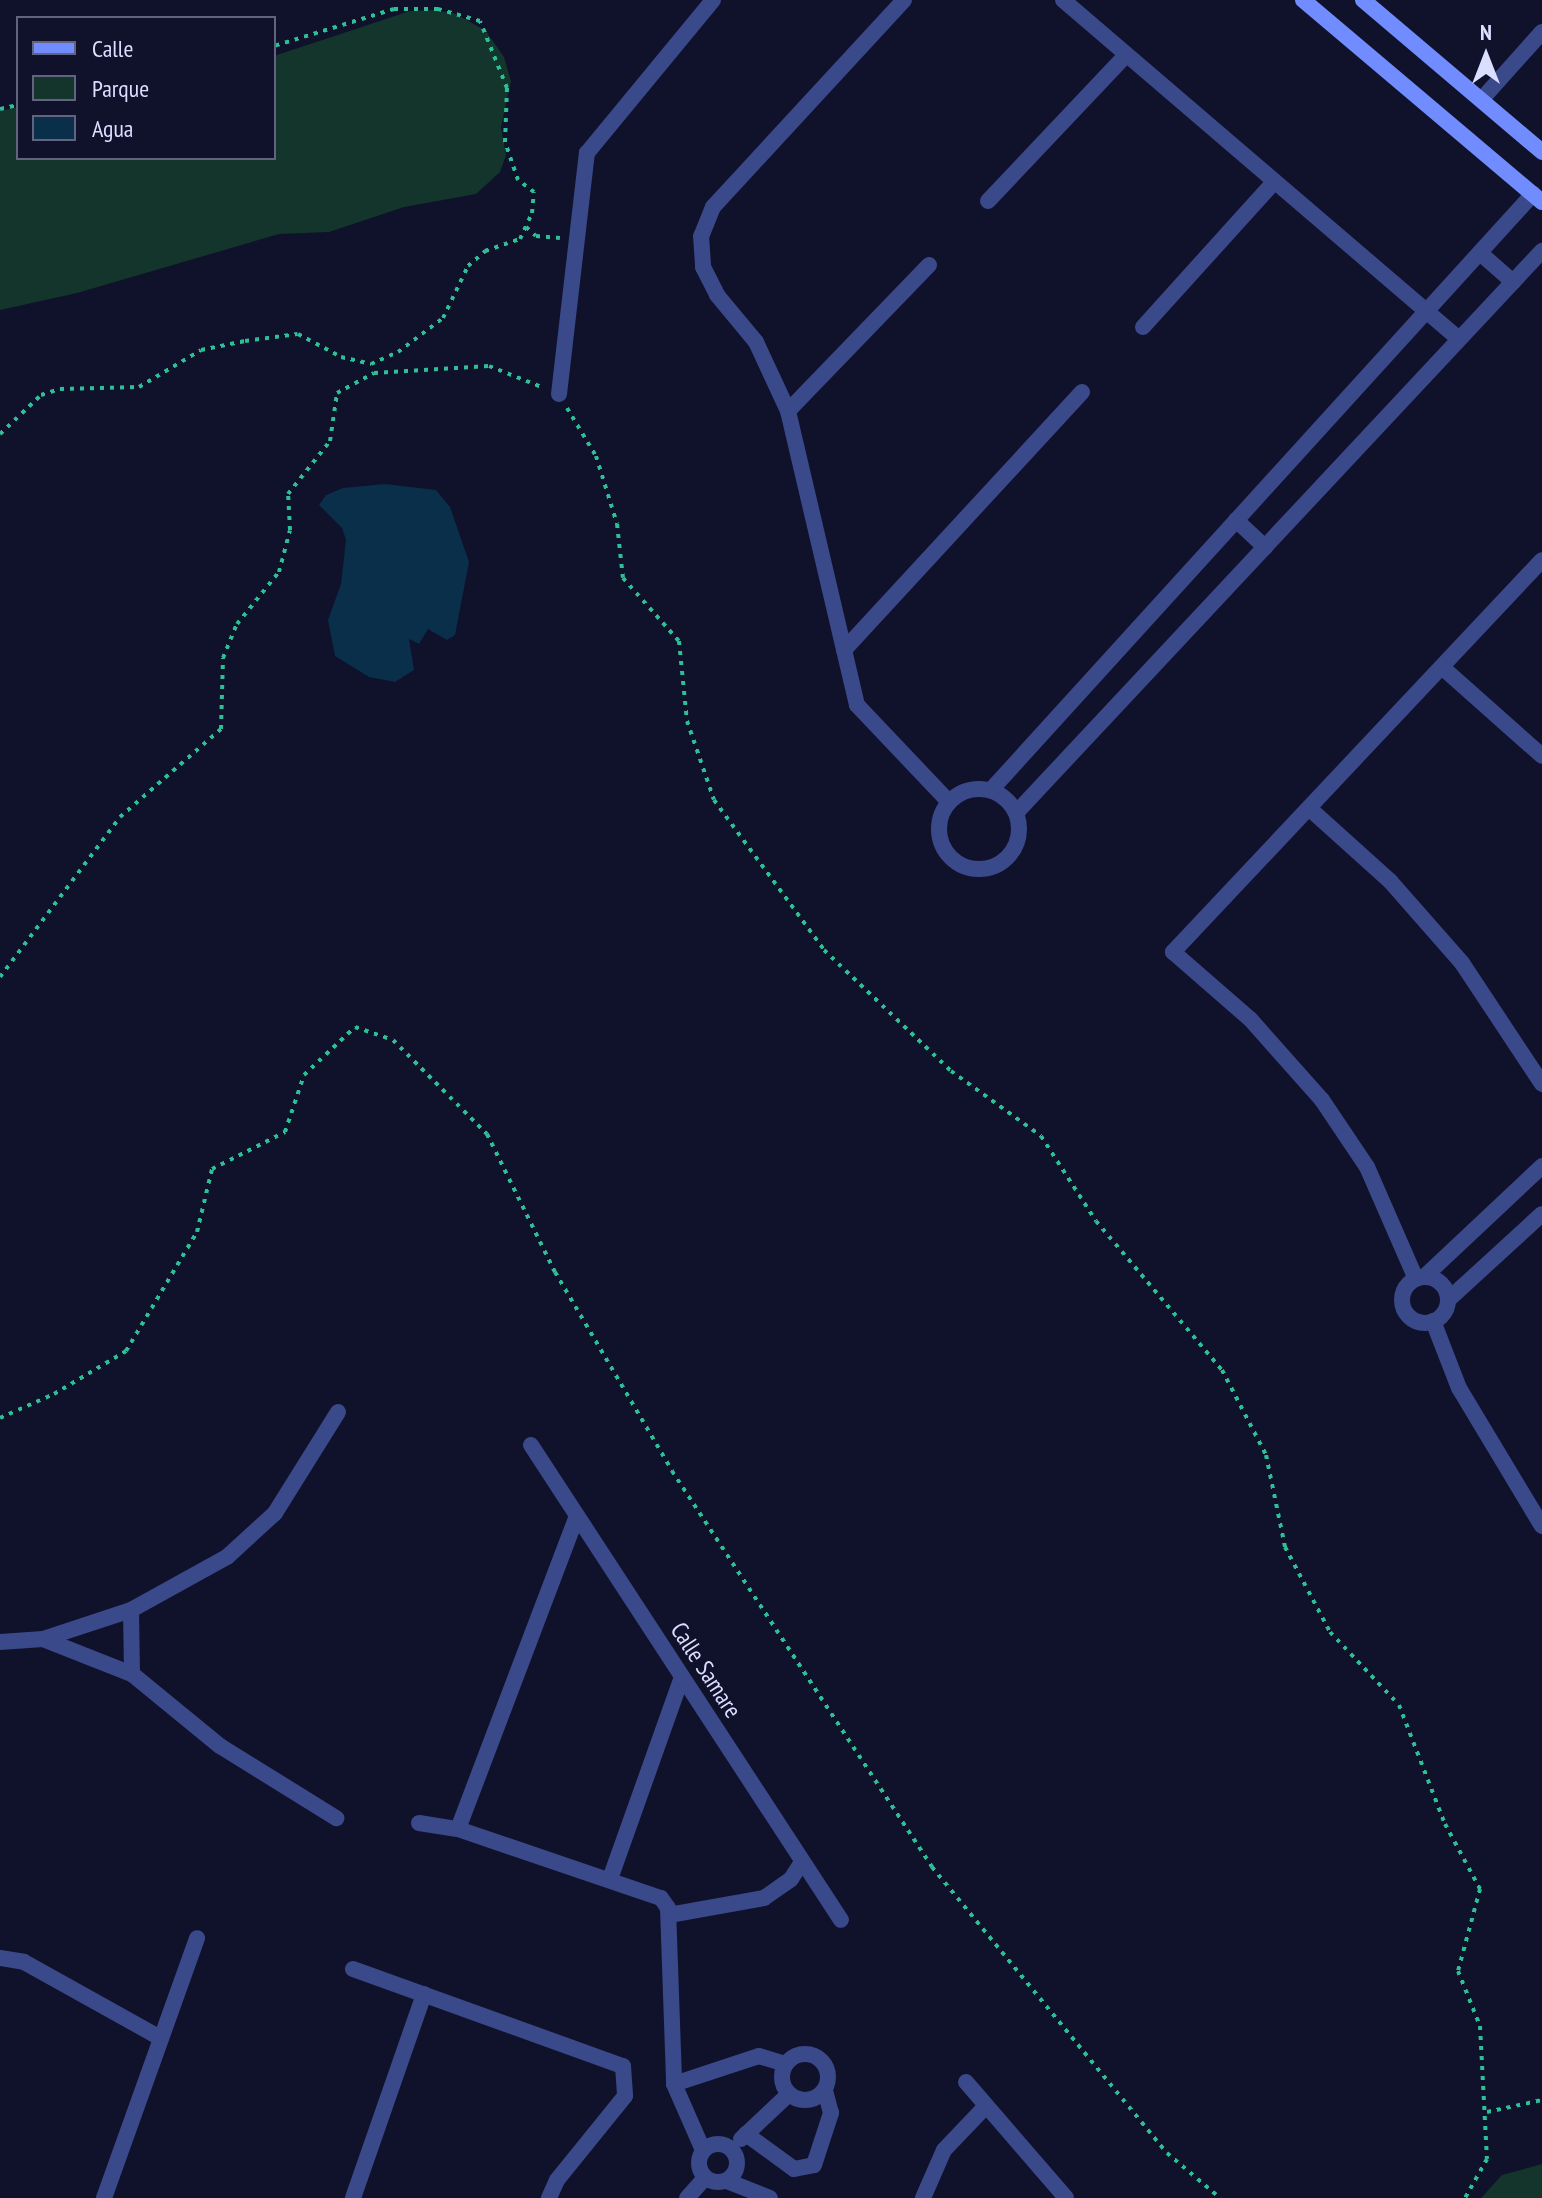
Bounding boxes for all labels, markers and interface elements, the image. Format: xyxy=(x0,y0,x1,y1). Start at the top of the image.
legend xyxy=(16,16,276,160)
north arrow xyxy=(1446,16,1526,96)
text: N xyxy=(1480,18,1492,46)
text: Calle xyxy=(92,33,133,64)
text: Parque xyxy=(92,73,149,104)
text: Agua xyxy=(92,113,133,144)
street label: Calle Samare xyxy=(664,1617,748,1723)

